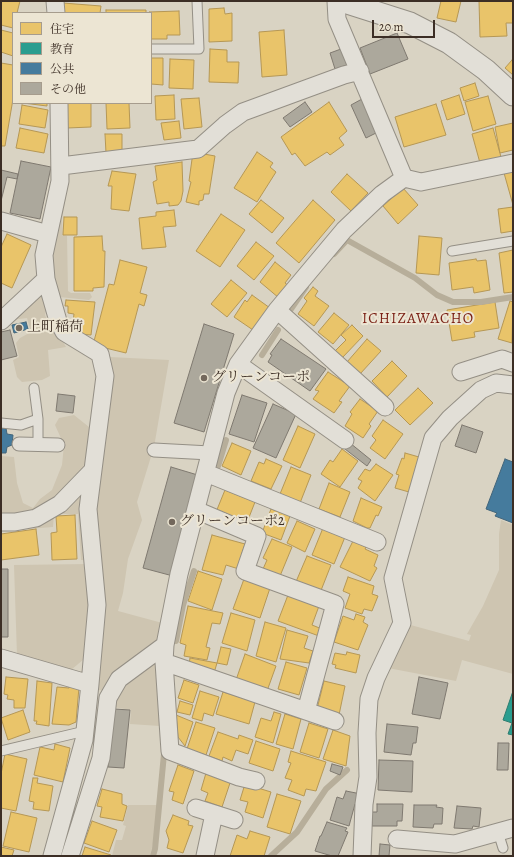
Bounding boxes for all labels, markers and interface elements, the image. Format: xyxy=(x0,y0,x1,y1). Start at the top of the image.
legend xyxy=(12,12,152,104)
scale bar xyxy=(374,12,437,38)
text: 20 m xyxy=(379,19,403,35)
text: 住宅 xyxy=(50,21,74,37)
text: 教育 xyxy=(50,41,74,57)
text: 公共 xyxy=(50,61,74,77)
text: その他 xyxy=(50,81,86,97)
district label: ICHIZAWACHO xyxy=(362,310,474,328)
place label: 上町稲荷 xyxy=(27,320,83,336)
marker: 上町稲荷 xyxy=(14,323,24,333)
place label: グリーンコーポ xyxy=(212,370,310,386)
marker: グリーンコーポ xyxy=(199,373,209,383)
place label: グリーンコーポ2 xyxy=(180,514,285,530)
marker: グリーンコーポ2 xyxy=(167,517,177,527)

